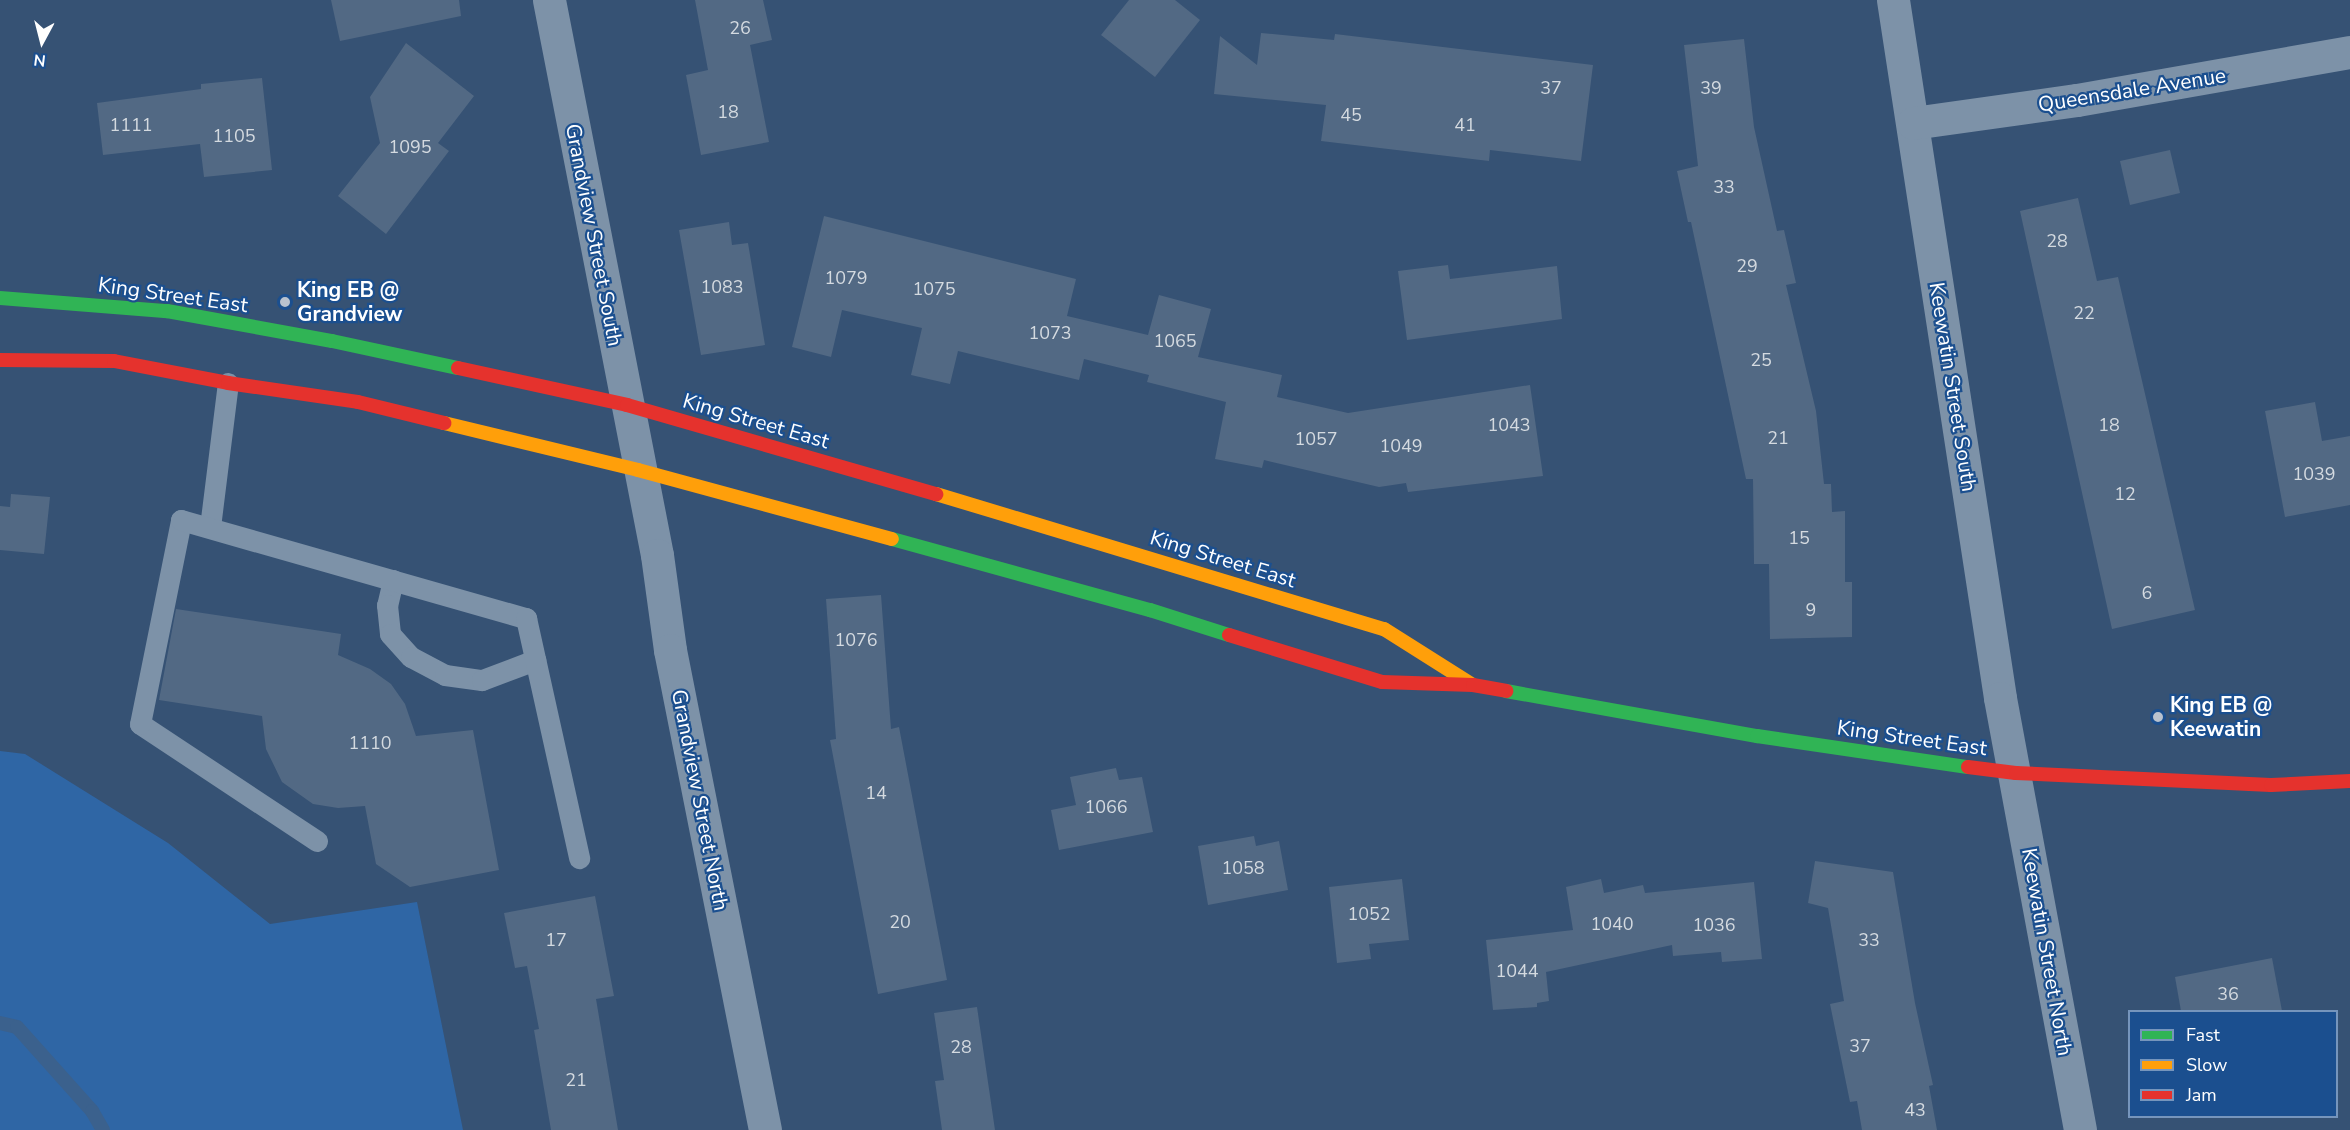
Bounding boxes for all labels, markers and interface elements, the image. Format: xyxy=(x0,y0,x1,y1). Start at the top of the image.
north arrow xyxy=(12,12,72,72)
house number: 26 xyxy=(729,17,751,39)
text: N xyxy=(33,48,47,72)
street label: Queensdale Avenue xyxy=(2036,63,2228,117)
house number: 37 xyxy=(1540,77,1562,99)
house number: 39 xyxy=(1700,77,1722,99)
house number: 18 xyxy=(717,101,739,123)
house number: 45 xyxy=(1340,104,1362,126)
house number: 1111 xyxy=(109,114,153,136)
house number: 41 xyxy=(1454,114,1476,136)
street label: Grandview Street South xyxy=(560,122,628,348)
house number: 1105 xyxy=(212,125,256,147)
house number: 1095 xyxy=(388,136,432,158)
house number: 33 xyxy=(1713,176,1735,198)
house number: 28 xyxy=(2046,230,2068,252)
house number: 29 xyxy=(1736,255,1758,277)
house number: 1079 xyxy=(824,267,868,289)
street label: King Street East xyxy=(97,272,249,318)
house number: 1083 xyxy=(700,276,744,298)
place label: King EB @ Grandview xyxy=(297,277,403,327)
house number: 1075 xyxy=(912,278,956,300)
street label: Keewatin Street South xyxy=(1924,281,1982,493)
marker: King EB @ Grandview xyxy=(278,295,292,309)
house number: 22 xyxy=(2073,302,2095,324)
house number: 1073 xyxy=(1028,322,1072,344)
house number: 1065 xyxy=(1153,330,1197,352)
house number: 25 xyxy=(1750,349,1772,371)
street label: King Street East xyxy=(680,388,832,454)
house number: 1043 xyxy=(1487,414,1531,436)
house number: 18 xyxy=(2098,414,2120,436)
house number: 21 xyxy=(1767,427,1789,449)
house number: 1057 xyxy=(1294,428,1338,450)
house number: 1049 xyxy=(1379,435,1423,457)
house number: 1039 xyxy=(2292,463,2336,485)
house number: 12 xyxy=(2114,483,2136,505)
street label: King Street East xyxy=(1147,525,1299,593)
house number: 15 xyxy=(1788,527,1810,549)
house number: 6 xyxy=(2142,582,2152,604)
house number: 9 xyxy=(1806,599,1816,621)
house number: 1076 xyxy=(834,629,878,651)
street label: Grandview Street North xyxy=(666,687,734,913)
place label: King EB @ Keewatin xyxy=(2170,692,2273,742)
marker: King EB @ Keewatin xyxy=(2151,710,2165,724)
street label: King Street East xyxy=(1836,715,1988,761)
house number: 1110 xyxy=(348,732,392,754)
house number: 14 xyxy=(865,782,887,804)
house number: 1066 xyxy=(1084,796,1128,818)
street label: Keewatin Street North xyxy=(2016,846,2078,1058)
house number: 1058 xyxy=(1221,857,1265,879)
house number: 1052 xyxy=(1347,903,1391,925)
house number: 20 xyxy=(889,911,911,933)
house number: 1040 xyxy=(1590,913,1634,935)
house number: 1036 xyxy=(1692,914,1736,936)
house number: 17 xyxy=(545,929,567,951)
house number: 33 xyxy=(1858,929,1880,951)
house number: 1044 xyxy=(1495,960,1539,982)
house number: 36 xyxy=(2217,983,2239,1005)
legend xyxy=(2128,1010,2338,1118)
text: Fast xyxy=(2186,1023,2220,1047)
house number: 37 xyxy=(1849,1035,1871,1057)
house number: 28 xyxy=(950,1036,972,1058)
text: Slow xyxy=(2186,1053,2227,1077)
house number: 21 xyxy=(565,1069,587,1091)
text: Jam xyxy=(2186,1083,2217,1107)
house number: 43 xyxy=(1904,1099,1926,1121)

